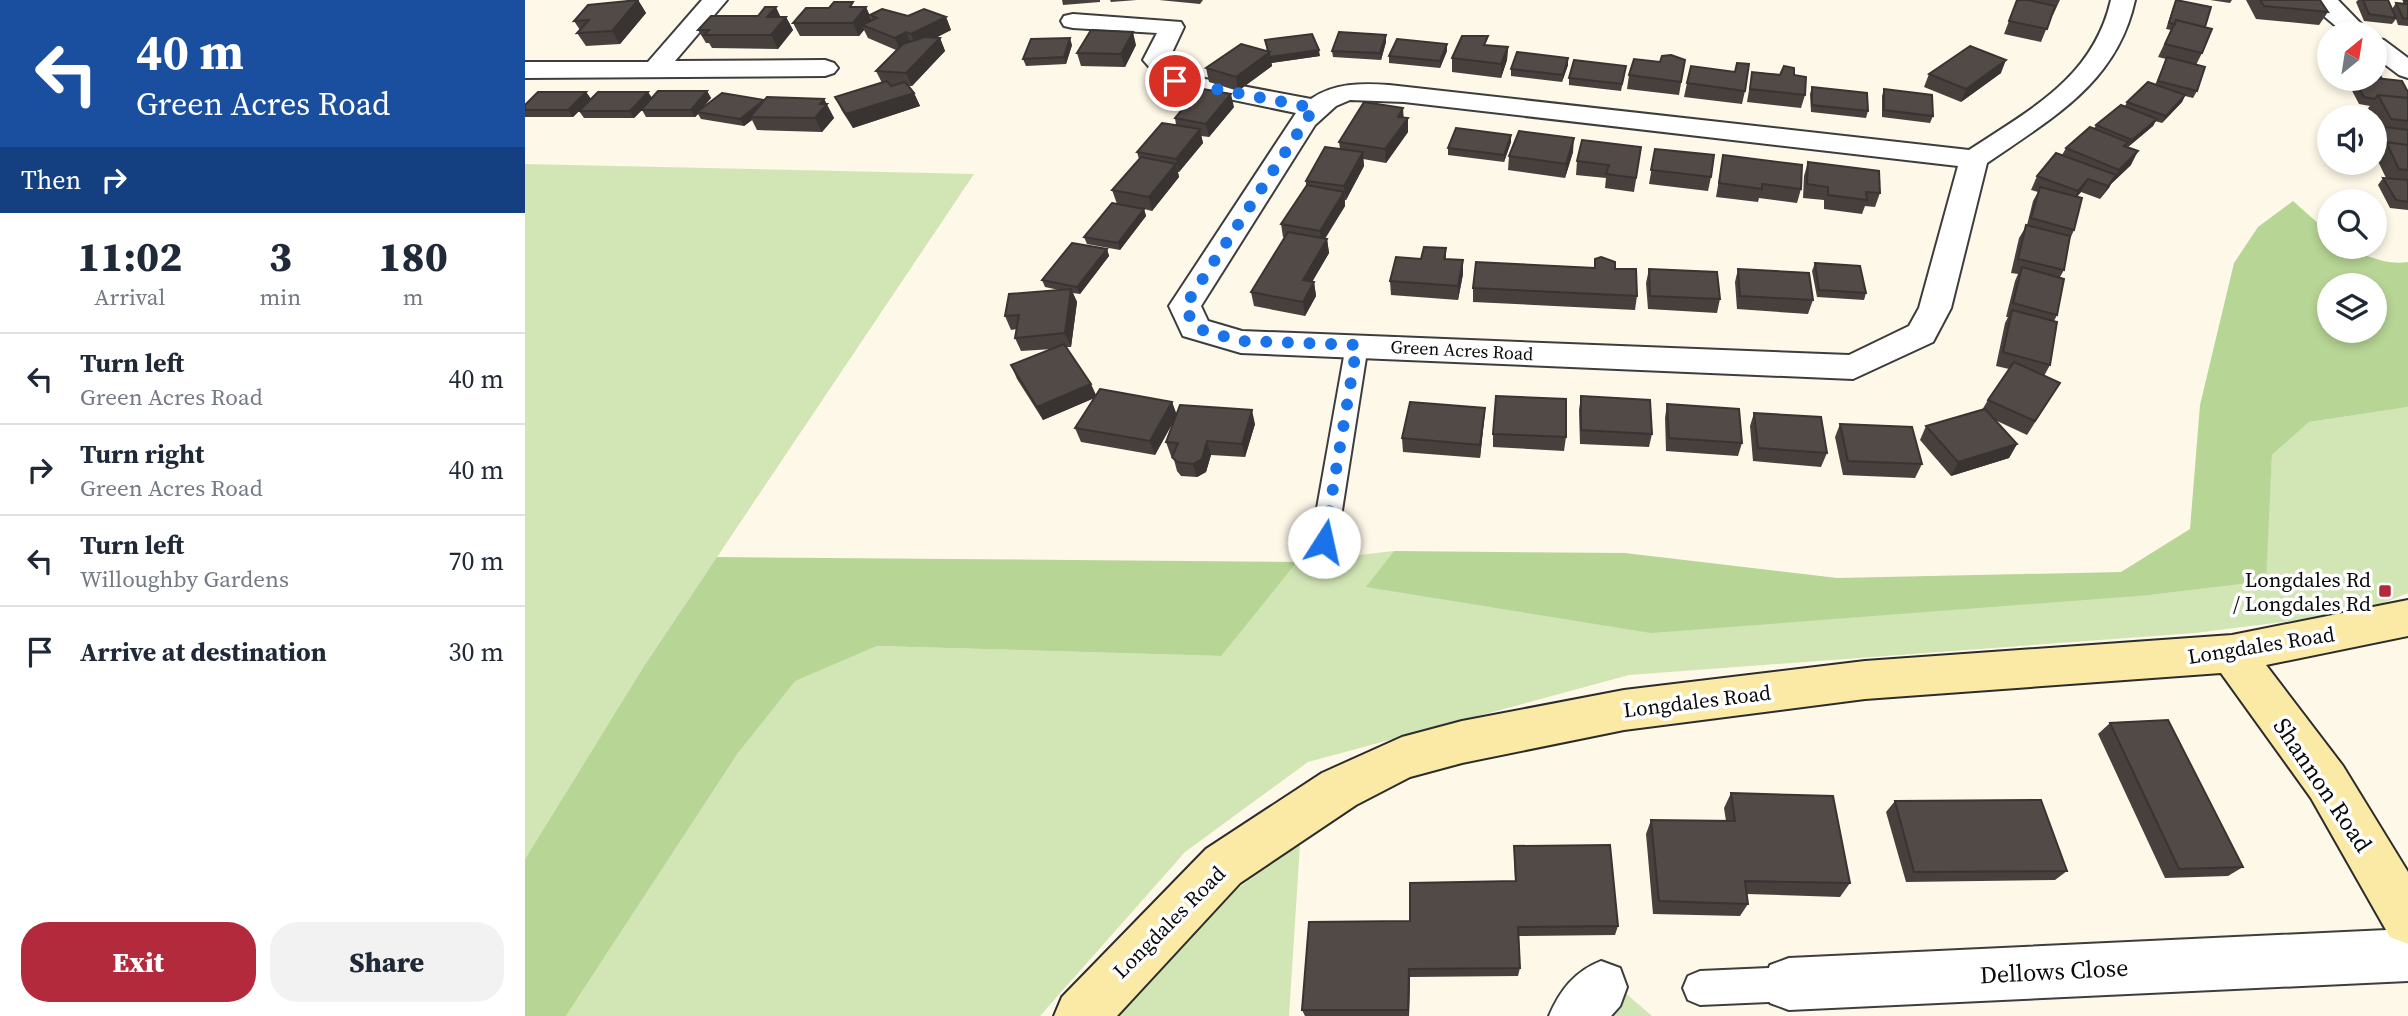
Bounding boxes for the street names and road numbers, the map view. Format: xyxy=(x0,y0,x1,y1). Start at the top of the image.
street label: Green Acres Road xyxy=(1390,334,1534,366)
street label: Longdales Road xyxy=(2185,619,2337,671)
street label: Longdales Road xyxy=(1622,678,1772,724)
street label: Shannon Road xyxy=(2266,711,2380,859)
street label: Longdales Road xyxy=(1106,859,1232,985)
street label: Dellows Close xyxy=(1979,951,2129,991)

